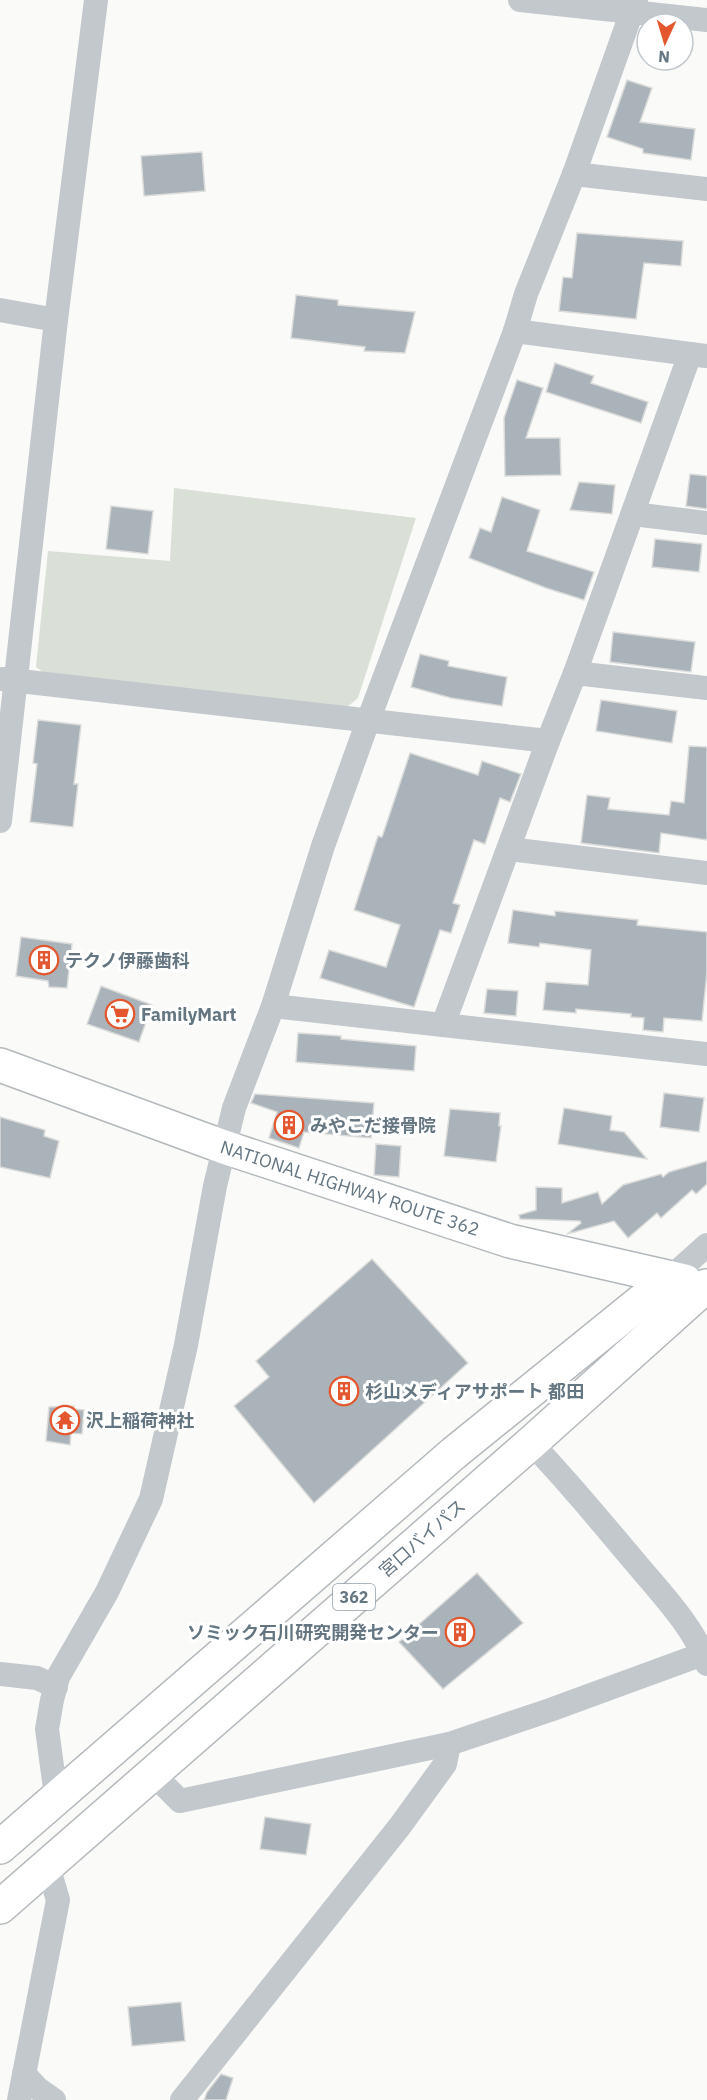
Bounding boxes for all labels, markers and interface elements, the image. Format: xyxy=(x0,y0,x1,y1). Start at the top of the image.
north arrow xyxy=(635,12,695,72)
text: N xyxy=(657,47,670,67)
building icon: テクノ伊藤歯科 xyxy=(28,944,60,976)
place label: テクノ伊藤歯科 xyxy=(65,949,190,972)
supermarket icon: FamilyMart xyxy=(104,998,136,1030)
place label: FamilyMart xyxy=(141,1003,237,1026)
building icon: みやこだ接骨院 xyxy=(273,1109,305,1141)
place label: みやこだ接骨院 xyxy=(310,1114,436,1137)
street label: NATIONAL HIGHWAY ROUTE 362 xyxy=(218,1135,482,1241)
building icon: 杉山メディアサポート 都田 xyxy=(328,1375,360,1407)
place label: 杉山メディアサポート 都田 xyxy=(365,1380,584,1403)
temple icon: 沢上稲荷神社 xyxy=(49,1404,81,1436)
place label: 沢上稲荷神社 xyxy=(86,1409,194,1432)
street label: 宮口バイパス xyxy=(374,1494,470,1582)
road number: 362 xyxy=(333,1584,375,1610)
building icon: ソミック石川研究開発センター xyxy=(444,1616,476,1648)
place label: ソミック石川研究開発センター xyxy=(187,1621,439,1644)

